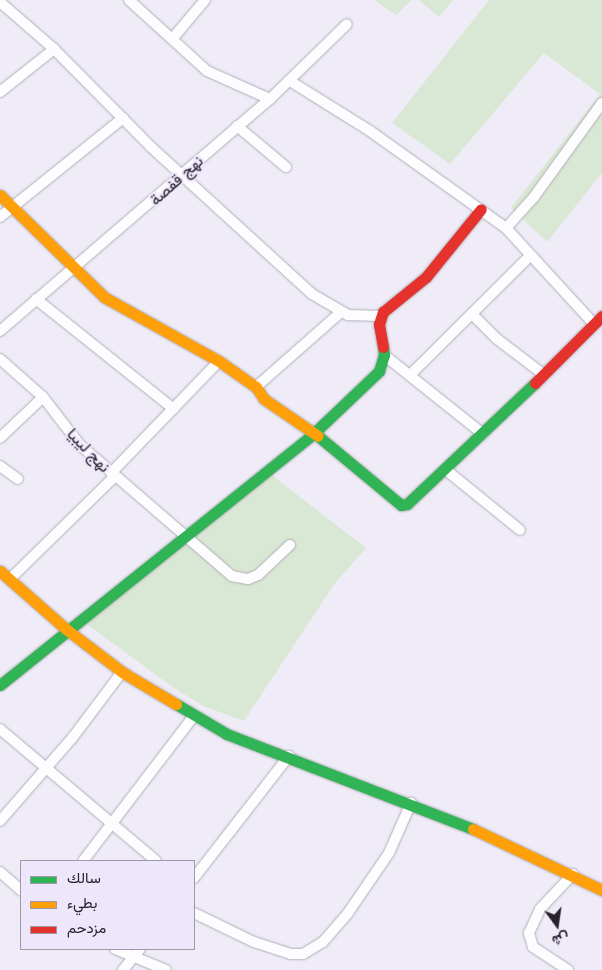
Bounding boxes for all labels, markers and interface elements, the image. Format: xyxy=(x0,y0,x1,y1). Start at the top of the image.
street label: نهج قفصة xyxy=(145,151,207,209)
street label: نهج ليبيا xyxy=(63,424,115,476)
legend xyxy=(20,860,195,950)
text: سالك xyxy=(67,868,101,887)
text: بطيء xyxy=(67,893,97,912)
north arrow xyxy=(532,900,582,950)
text: مزدحم xyxy=(67,918,106,937)
text: ش xyxy=(550,929,571,950)

